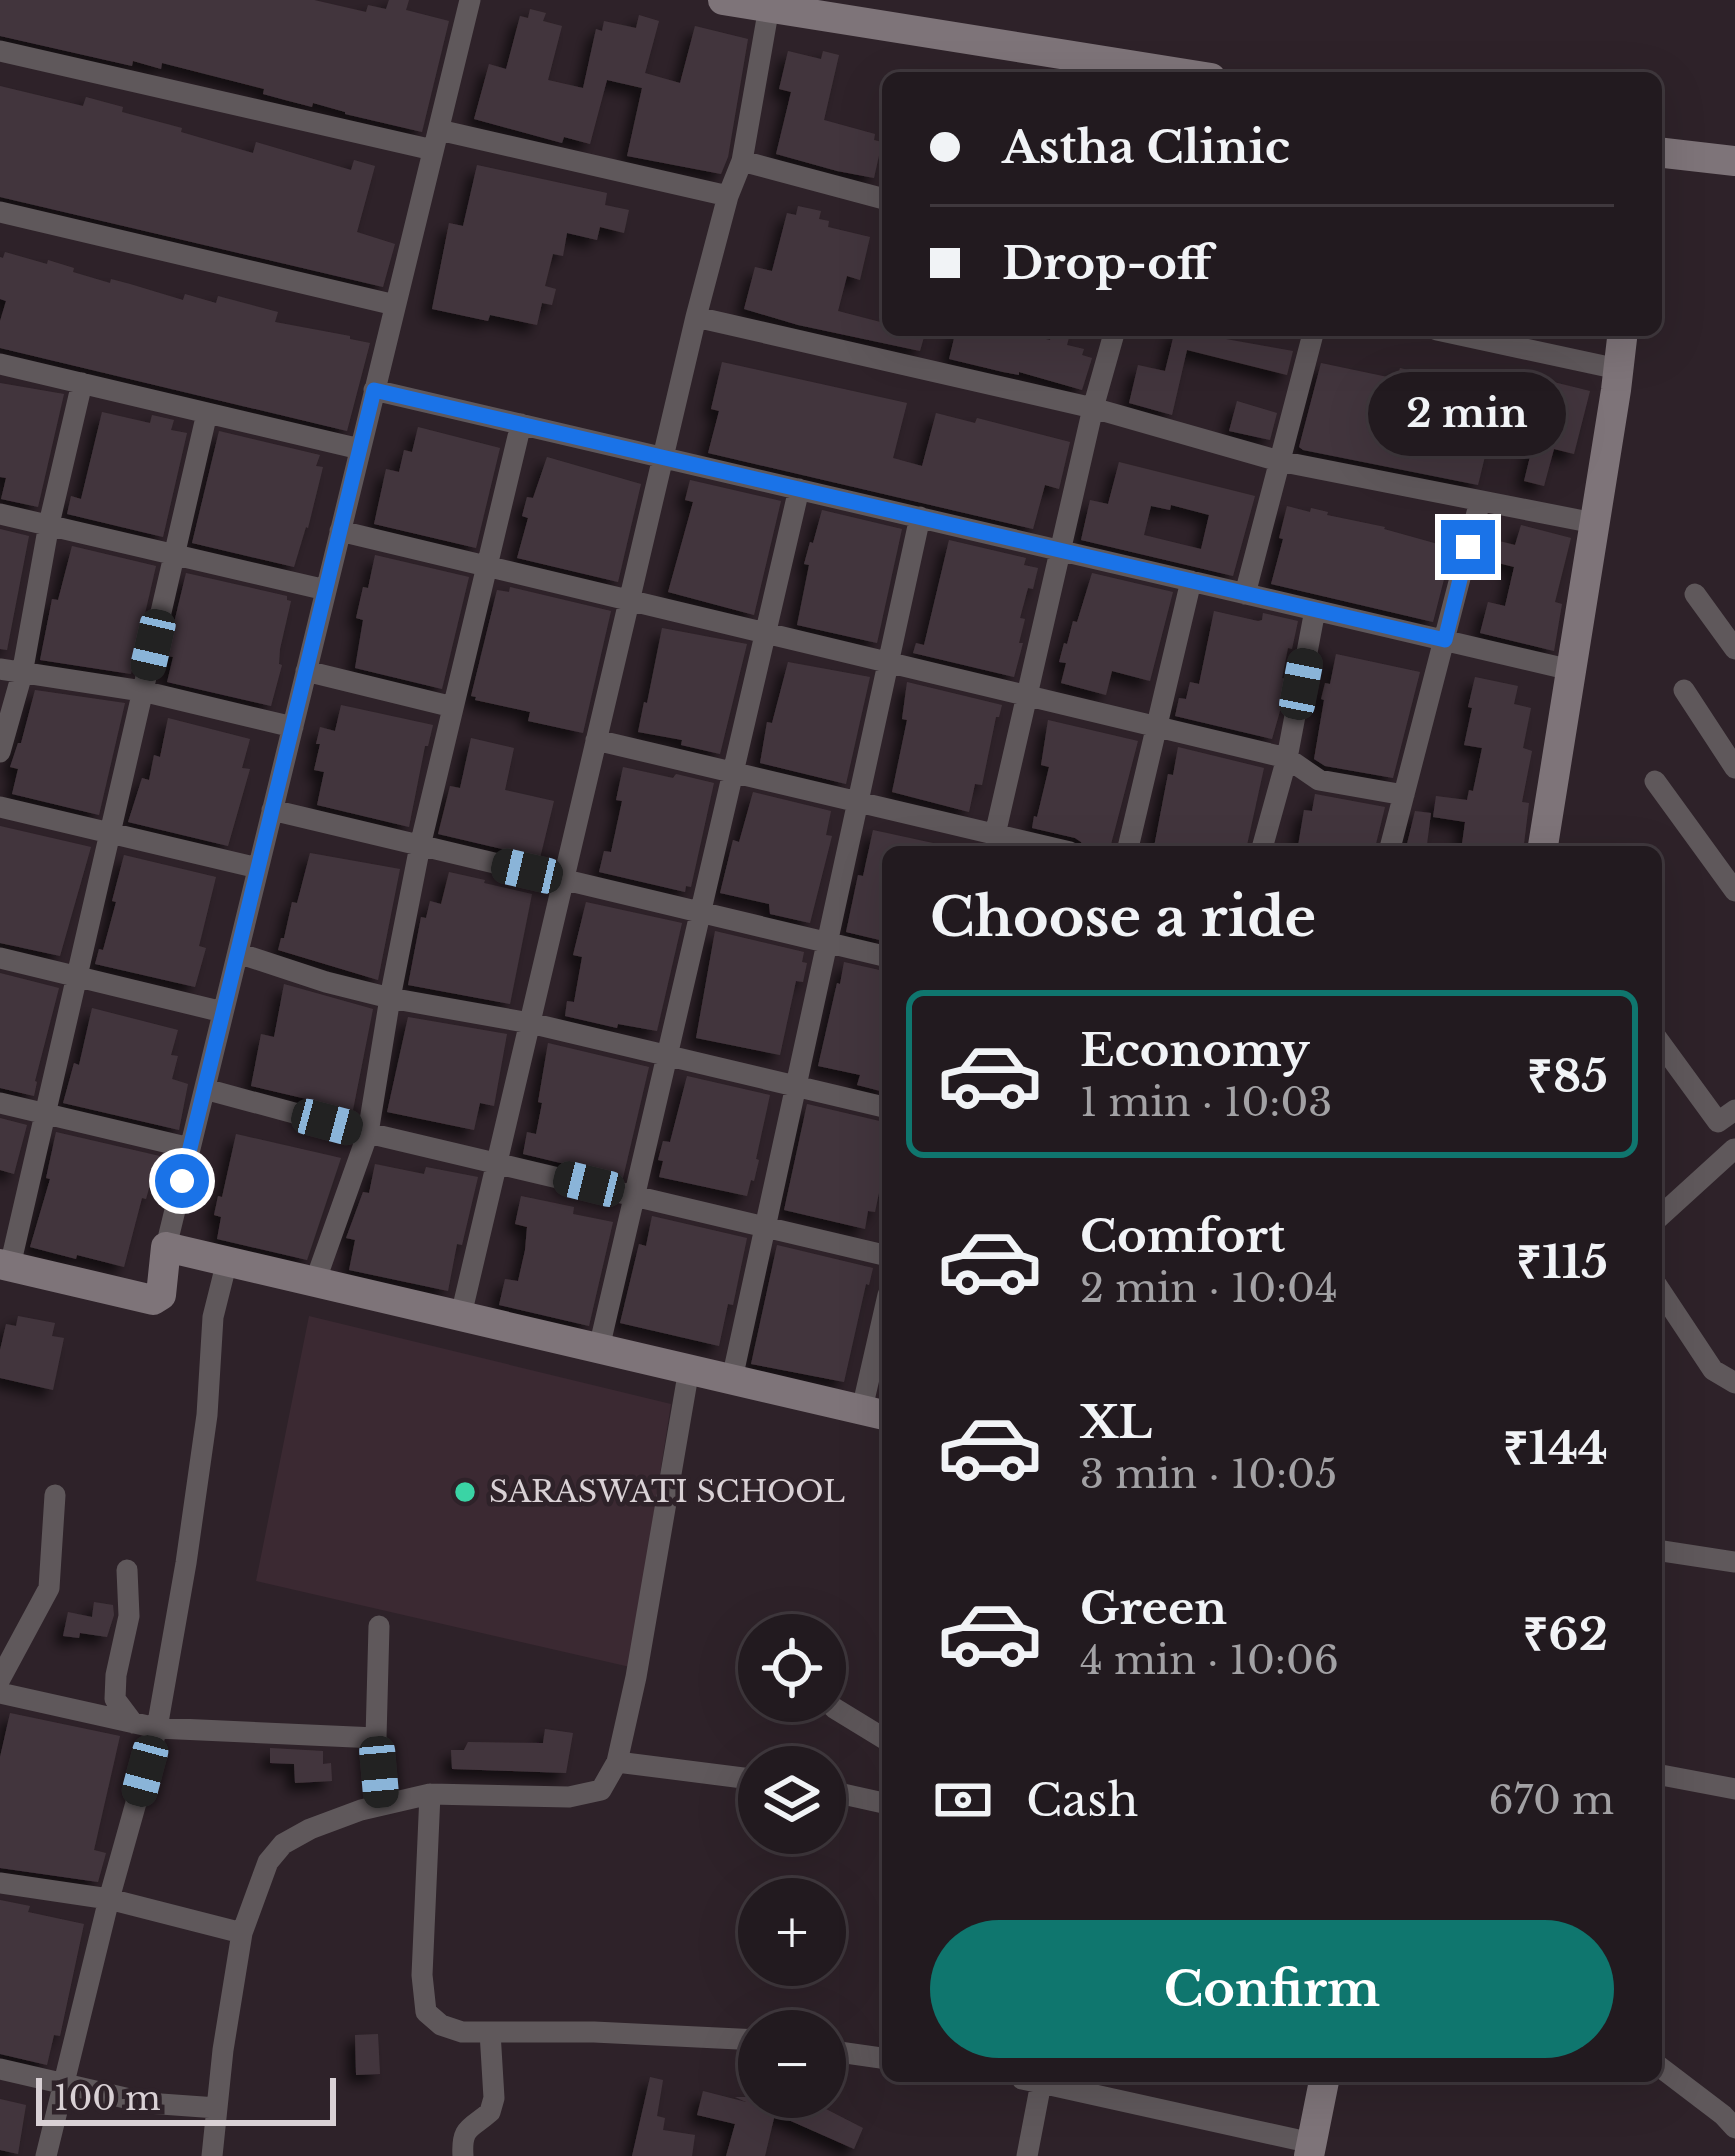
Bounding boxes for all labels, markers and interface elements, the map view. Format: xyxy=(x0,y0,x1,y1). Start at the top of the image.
text: Astha Clinic xyxy=(1002,119,1290,175)
text: Drop-off xyxy=(1002,235,1212,291)
callout: 2 min xyxy=(1369,373,1567,457)
text: 2 min xyxy=(1406,389,1528,438)
route end xyxy=(1441,520,1495,574)
car xyxy=(127,606,179,684)
car xyxy=(1276,645,1326,723)
car xyxy=(488,845,566,897)
text: Choose a ride xyxy=(930,884,1316,951)
icon: car xyxy=(936,1020,1044,1128)
text: Economy xyxy=(1080,1022,1310,1078)
text: ₹85 xyxy=(1527,1048,1608,1104)
text: 1 min · 10:03 xyxy=(1080,1078,1332,1127)
car xyxy=(288,1095,366,1149)
route start xyxy=(155,1154,209,1208)
car xyxy=(550,1158,628,1210)
icon: car xyxy=(936,1206,1044,1314)
text: Comfort xyxy=(1080,1208,1285,1264)
text: ₹115 xyxy=(1516,1234,1608,1290)
text: 2 min · 10:04 xyxy=(1080,1264,1338,1313)
icon: car xyxy=(936,1392,1044,1500)
text: XL xyxy=(1080,1394,1152,1450)
text: ₹144 xyxy=(1503,1420,1608,1476)
text: 3 min · 10:05 xyxy=(1080,1450,1337,1499)
place label: SARASWATI SCHOOL xyxy=(489,1473,845,1510)
marker: SARASWATI SCHOOL xyxy=(452,1479,478,1505)
icon: car xyxy=(936,1578,1044,1686)
text: Green xyxy=(1080,1580,1227,1636)
text: ₹62 xyxy=(1523,1606,1608,1662)
map controls xyxy=(738,1614,846,2118)
button: locate xyxy=(738,1614,846,1722)
text: 4 min · 10:06 xyxy=(1080,1636,1339,1685)
car xyxy=(118,1732,172,1810)
car xyxy=(358,1735,400,1809)
button: layers xyxy=(738,1746,846,1854)
icon: cash xyxy=(930,1767,996,1833)
text: Cash xyxy=(1026,1772,1138,1828)
text: 670 m xyxy=(1488,1776,1614,1825)
button: + xyxy=(738,1878,846,1986)
button: Confirm xyxy=(930,1920,1614,2058)
button: − xyxy=(738,2010,846,2118)
scale bar xyxy=(36,2072,336,2125)
text: 100 m xyxy=(54,2078,161,2119)

